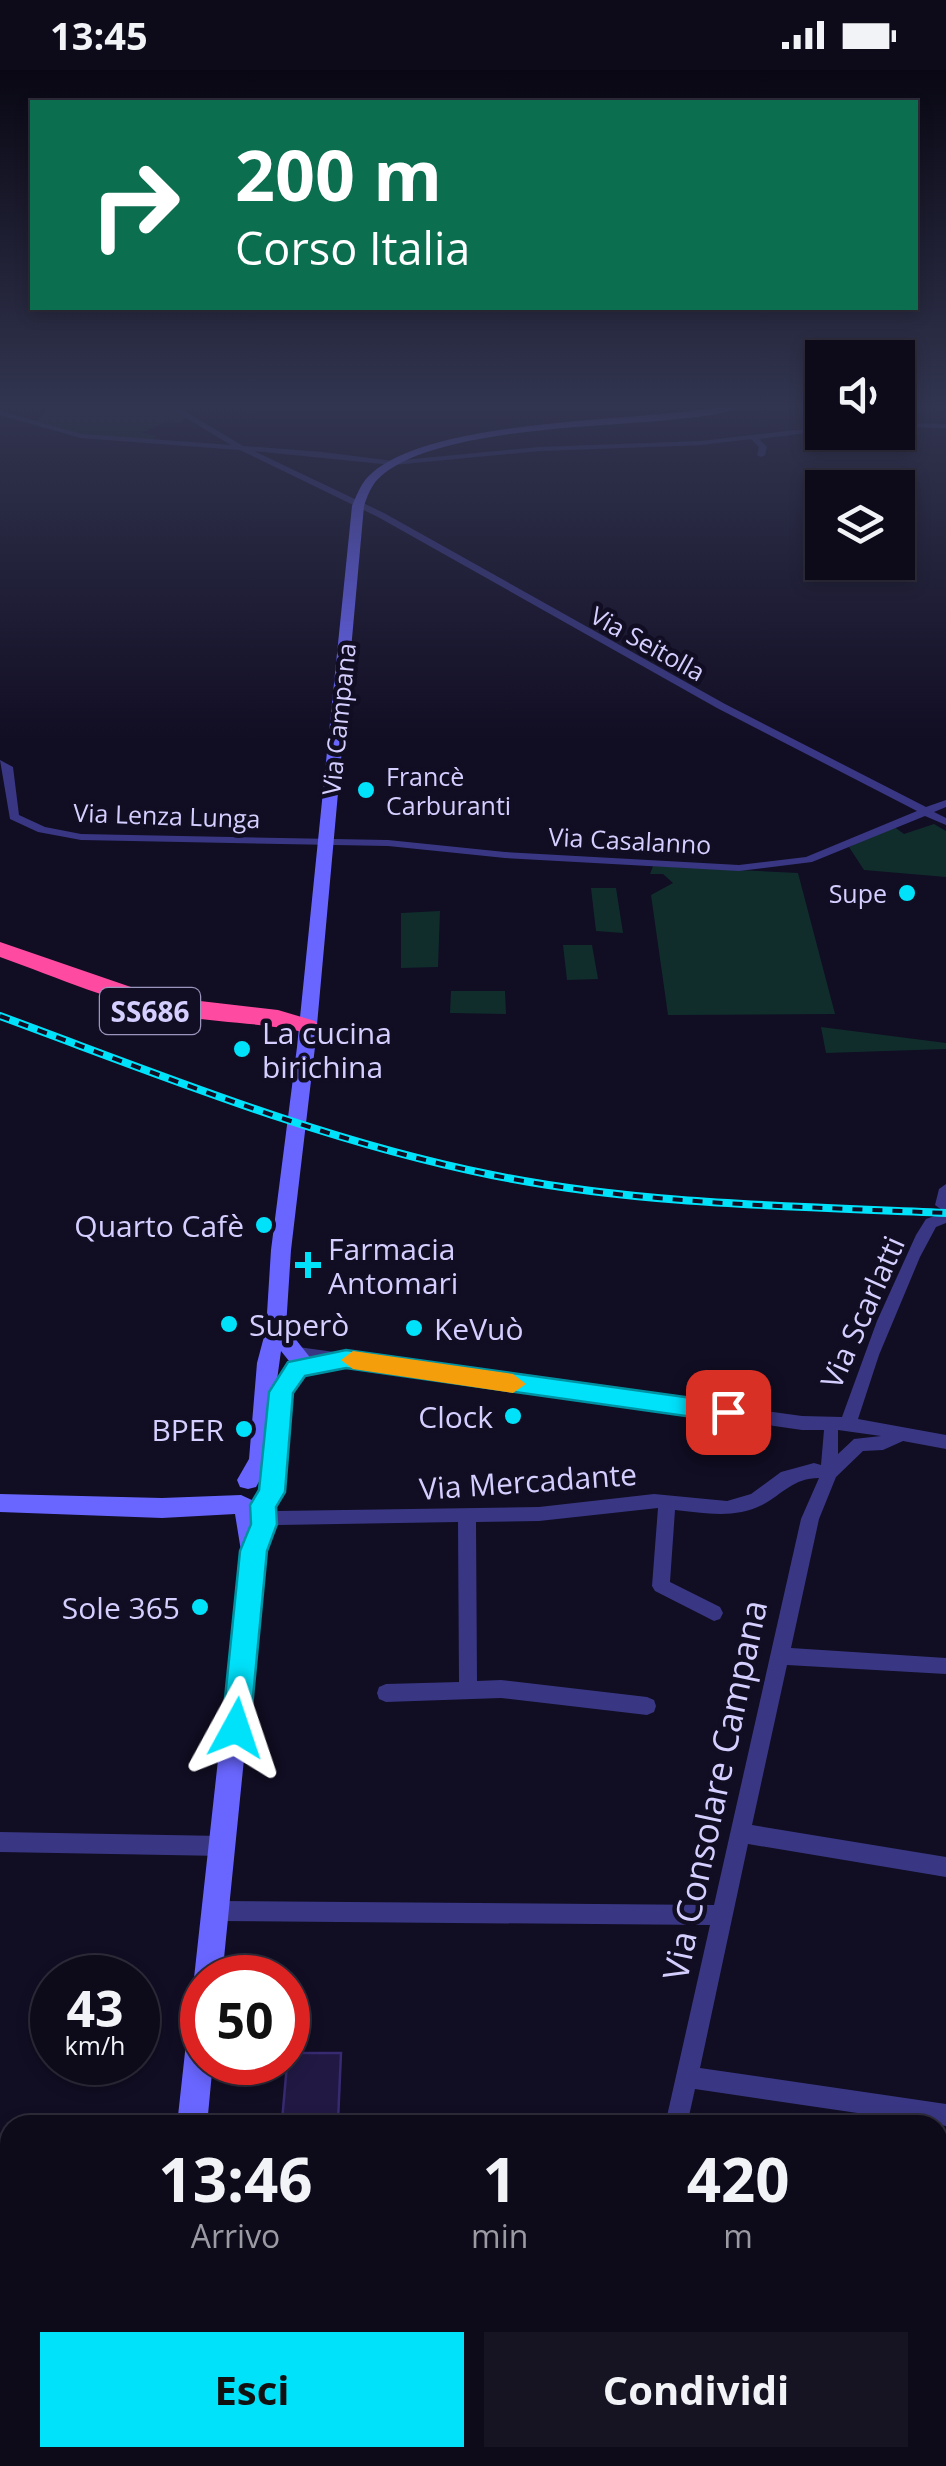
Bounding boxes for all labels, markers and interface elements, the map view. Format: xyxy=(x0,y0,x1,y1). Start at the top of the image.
text: 13:45 xyxy=(50,9,148,61)
text: 200 m xyxy=(235,126,442,222)
icon: right xyxy=(70,140,200,270)
text: Corso Italia xyxy=(235,217,470,278)
map controls xyxy=(805,340,915,580)
button: sound xyxy=(805,340,915,450)
button: layers xyxy=(805,470,915,580)
street label: Via Seitolla xyxy=(585,598,711,688)
street label: Via Campana xyxy=(313,641,363,797)
place label: Francè Carburanti xyxy=(386,759,511,822)
marker: Francè Carburanti xyxy=(355,779,377,801)
street label: Via Lenza Lunga xyxy=(73,795,261,835)
street label: Via Casalanno xyxy=(548,819,712,861)
place label: Supe xyxy=(829,876,887,910)
marker: Supe xyxy=(896,882,918,904)
road number: SS686 xyxy=(100,988,200,1034)
place label: La cucina birichina xyxy=(262,1012,392,1087)
marker: La cucina birichina xyxy=(231,1038,253,1060)
place label: Quarto Cafè xyxy=(74,1205,244,1246)
marker: Quarto Cafè xyxy=(253,1214,275,1236)
place label: Farmacia Antomari xyxy=(328,1228,458,1303)
street label: Via Scarlatti xyxy=(810,1229,914,1395)
marker: Farmacia Antomari xyxy=(297,1254,319,1276)
place label: Superò xyxy=(249,1304,349,1345)
place label: KeVuò xyxy=(434,1308,524,1349)
marker: Superò xyxy=(218,1313,240,1335)
marker: KeVuò xyxy=(403,1317,425,1339)
pin xyxy=(686,1370,771,1455)
icon: arrive xyxy=(701,1385,756,1440)
place label: Clock xyxy=(418,1396,493,1437)
marker: Clock xyxy=(502,1405,524,1427)
place label: BPER xyxy=(151,1409,224,1450)
marker: BPER xyxy=(233,1418,255,1440)
street label: Via Mercadante xyxy=(418,1453,638,1509)
place label: Sole 365 xyxy=(62,1587,180,1628)
marker: Sole 365 xyxy=(189,1596,211,1618)
street label: Via Consolare Campana xyxy=(651,1596,777,1984)
position arrow xyxy=(184,1676,288,1780)
speed limit sign: 50 xyxy=(180,1955,310,2085)
text: 43 xyxy=(66,1974,124,2042)
text: km/h xyxy=(65,2028,125,2062)
text: 13:46 xyxy=(158,2138,313,2220)
text: 1 xyxy=(483,2138,517,2220)
text: 420 xyxy=(687,2138,790,2220)
text: Arrivo xyxy=(191,2214,280,2257)
text: min xyxy=(471,2214,528,2257)
text: m xyxy=(723,2214,753,2257)
button: Esci xyxy=(40,2332,464,2447)
button: Condividi xyxy=(484,2332,908,2447)

